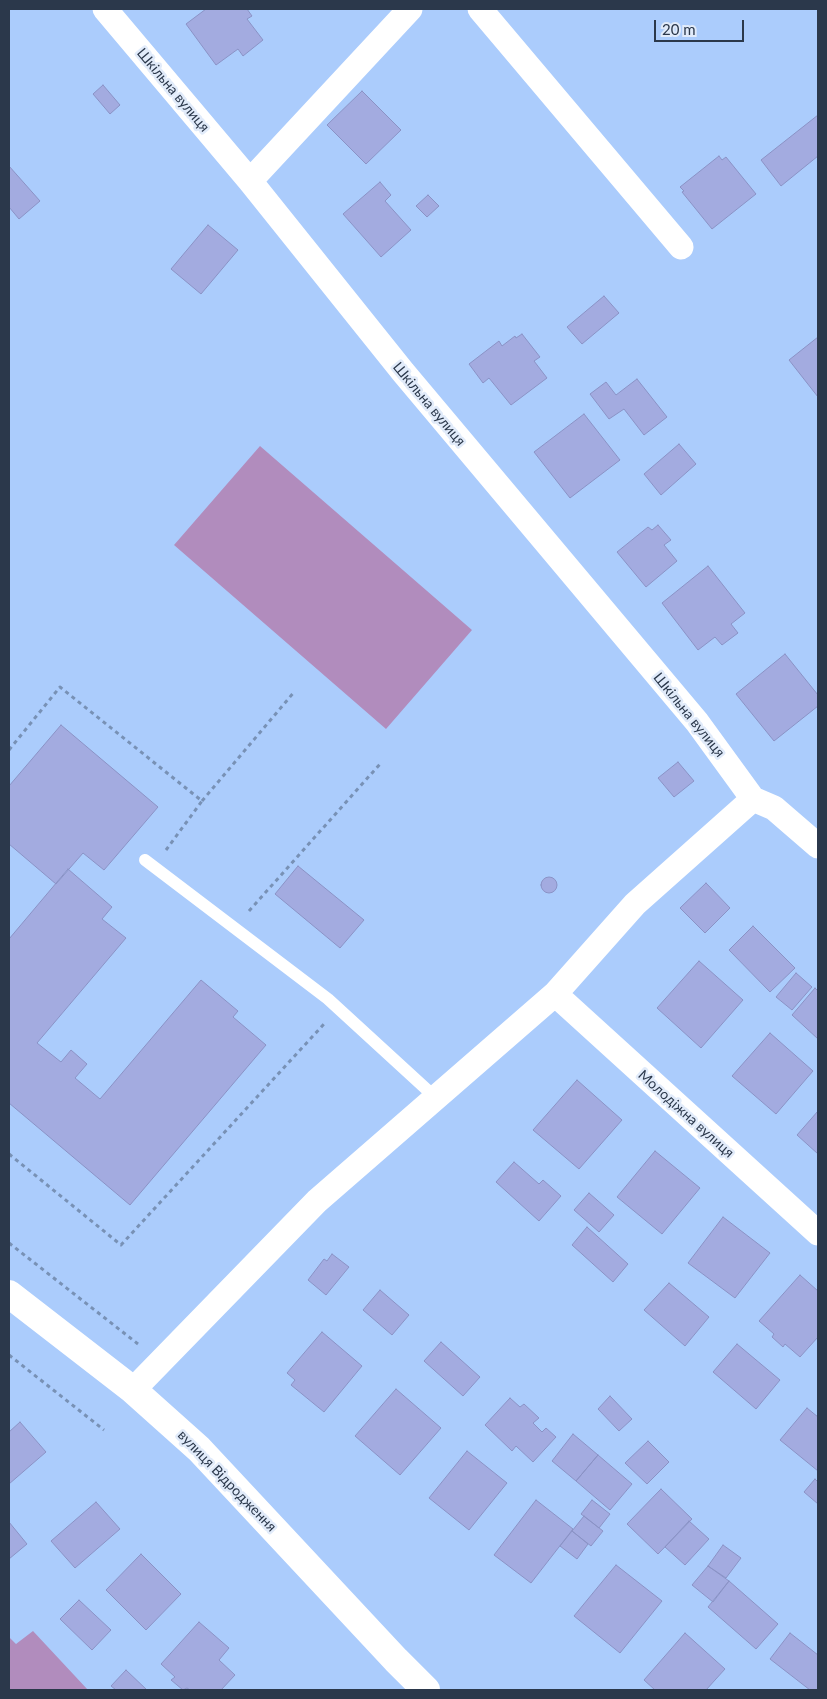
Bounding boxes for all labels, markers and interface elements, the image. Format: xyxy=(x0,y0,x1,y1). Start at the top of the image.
scale bar xyxy=(657,10,747,42)
text: 20 m xyxy=(662,20,696,38)
street label: Шкільна вулиця xyxy=(133,45,213,135)
street label: Шкільна вулиця xyxy=(389,359,469,449)
street label: Шкільна вулиця xyxy=(650,669,728,761)
street label: Молодіжна вулиця xyxy=(635,1067,737,1161)
street label: вулиця Відродження xyxy=(174,1427,280,1535)

